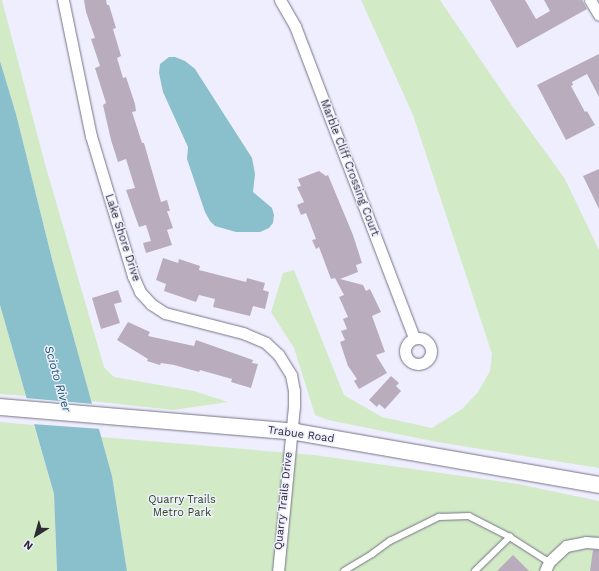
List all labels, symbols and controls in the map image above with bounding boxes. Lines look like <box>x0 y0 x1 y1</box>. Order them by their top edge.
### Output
street label: Marble Cliff Crossing Court <box>317 98 381 238</box>
street label: Lake Shore Drive <box>102 193 142 283</box>
water label: Scioto River <box>41 344 73 414</box>
street label: Trabue Road <box>267 424 335 446</box>
street label: Quarry Trails Drive <box>272 451 296 551</box>
park label: Quarry Trails Metro Park <box>148 494 216 520</box>
north arrow <box>16 515 56 555</box>
text: N <box>21 537 36 553</box>

